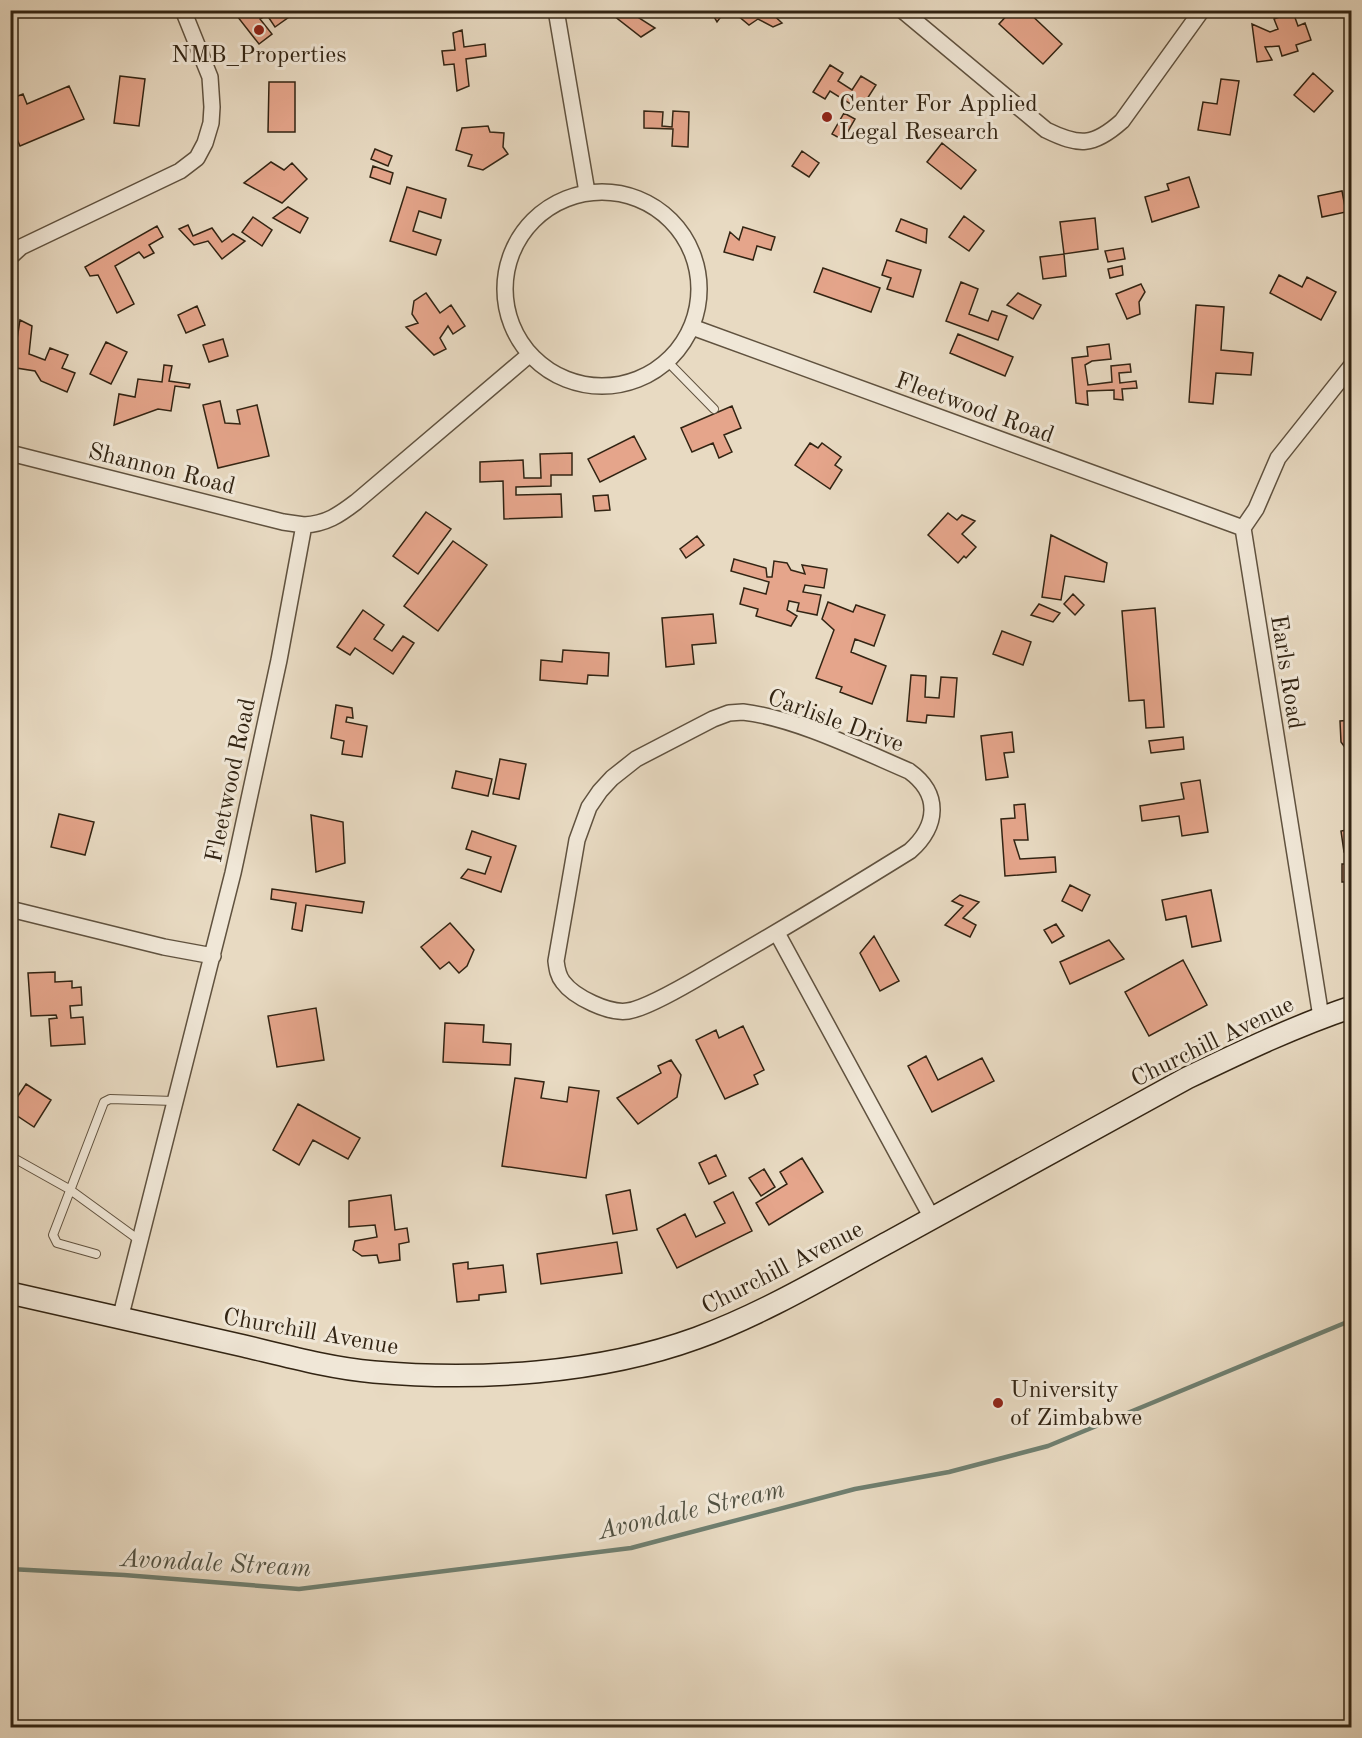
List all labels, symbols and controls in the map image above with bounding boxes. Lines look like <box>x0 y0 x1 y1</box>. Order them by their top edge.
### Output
marker: NMB_Properties <box>252 23 266 37</box>
place label: NMB_Properties <box>171 44 347 68</box>
place label: Center For Applied Legal Research <box>839 93 1038 145</box>
marker: Center For Applied Legal Research <box>820 110 834 124</box>
street label: Fleetwood Road <box>892 369 1057 449</box>
street label: Shannon Road <box>85 440 238 500</box>
street label: Earls Road <box>1265 613 1307 731</box>
street label: Carlisle Drive <box>764 686 907 758</box>
street label: Fleetwood Road <box>203 696 261 865</box>
street label: Churchill Avenue <box>1128 993 1298 1093</box>
street label: Churchill Avenue <box>698 1218 868 1320</box>
street label: Churchill Avenue <box>221 1306 400 1360</box>
place label: University of Zimbabwe <box>1010 1379 1142 1431</box>
marker: University of Zimbabwe <box>991 1396 1005 1410</box>
water label: Avondale Stream <box>594 1477 787 1546</box>
water label: Avondale Stream <box>118 1546 312 1582</box>

